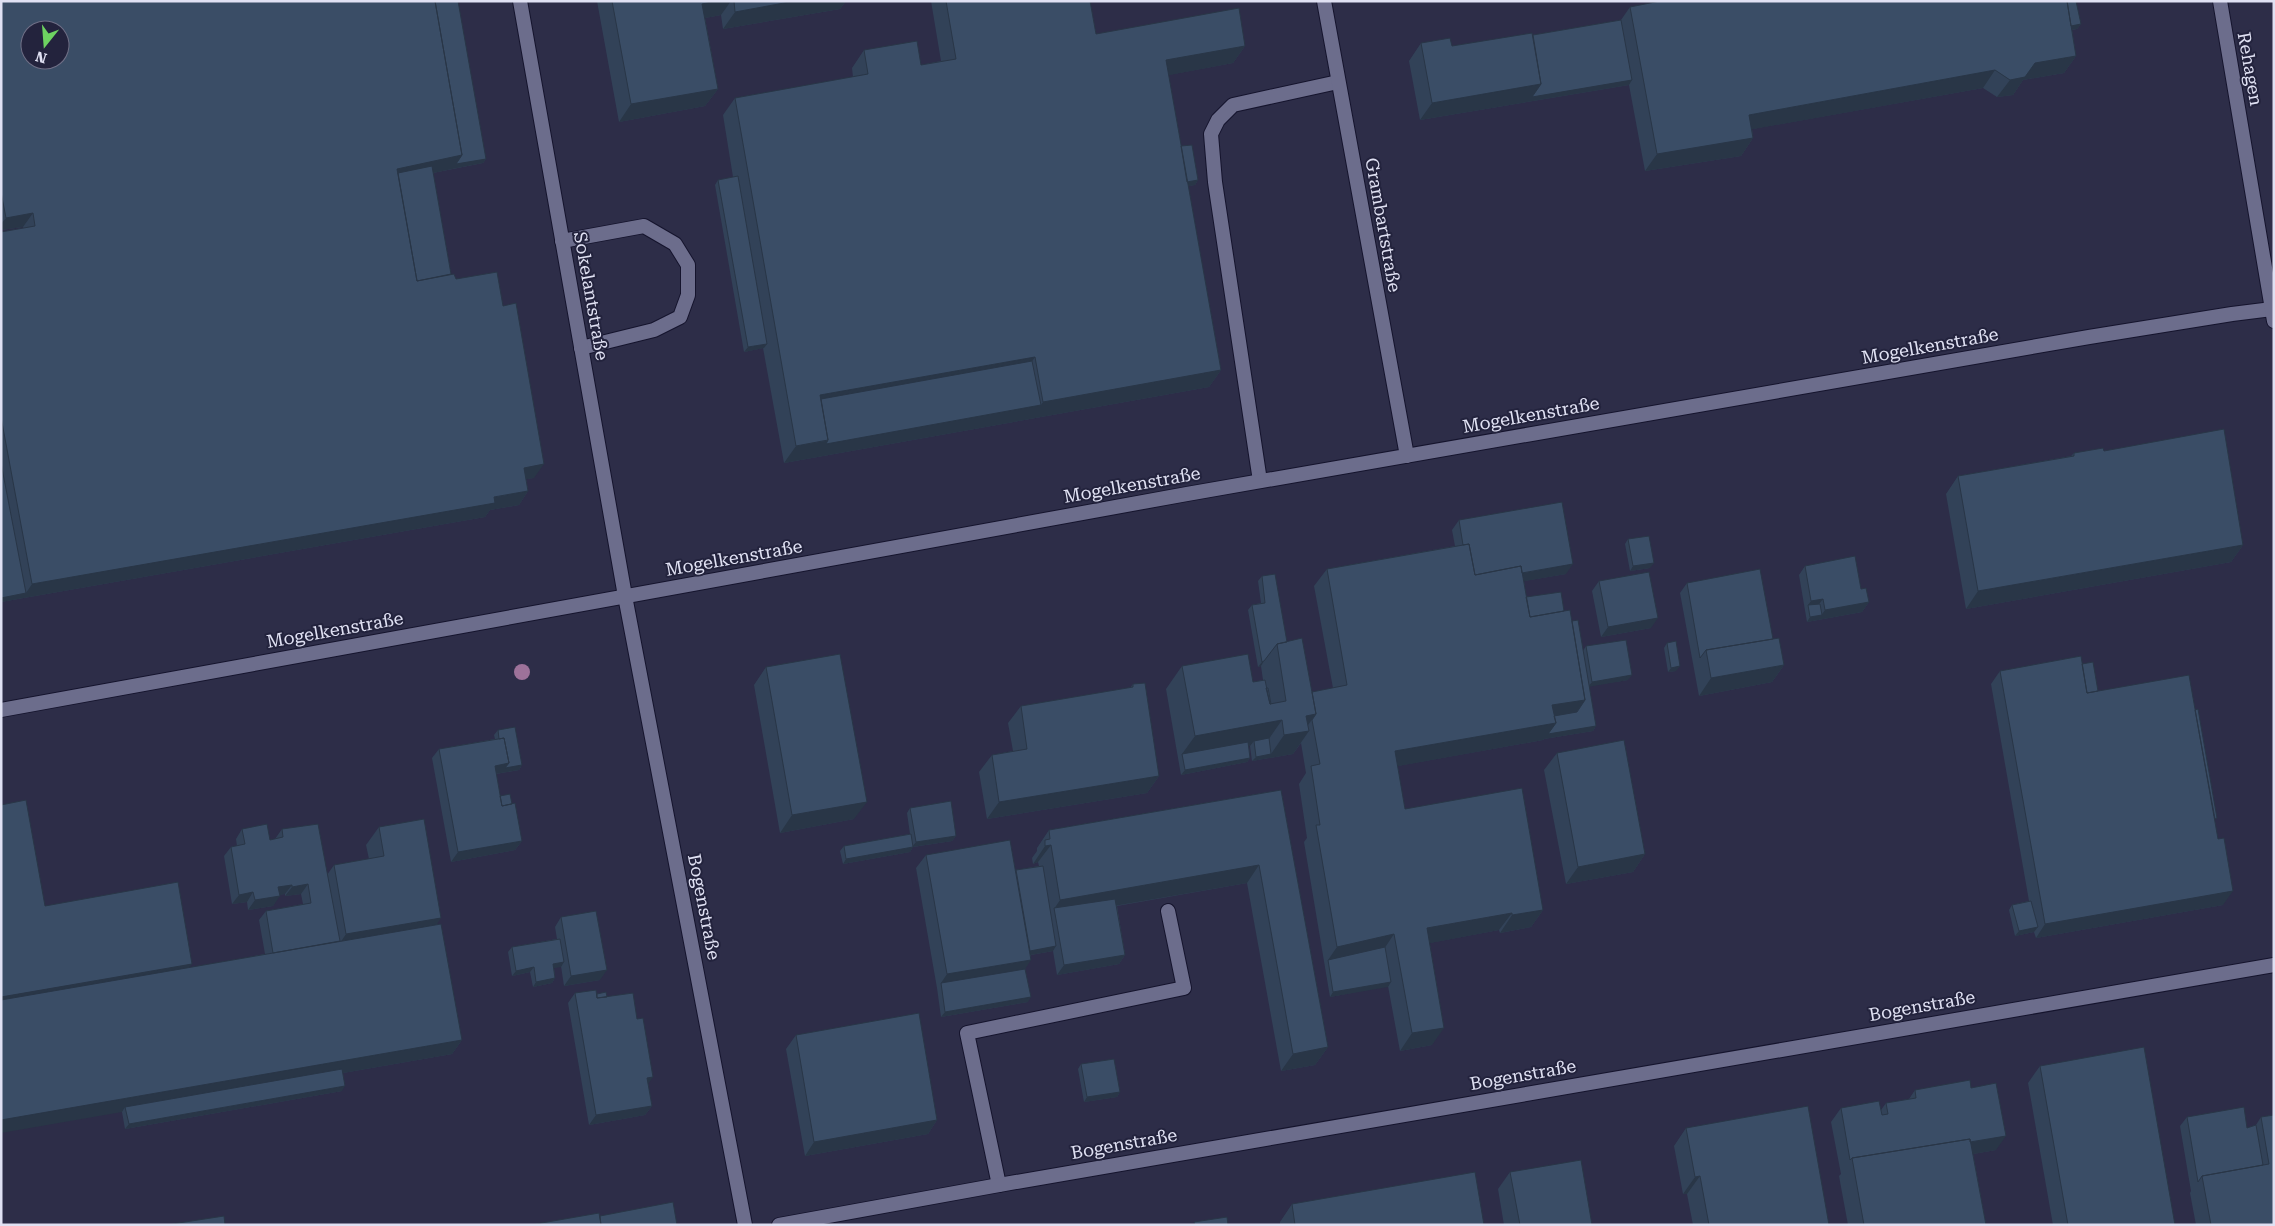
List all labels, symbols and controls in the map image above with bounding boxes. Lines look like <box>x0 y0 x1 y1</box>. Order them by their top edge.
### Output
north arrow <box>20 20 70 70</box>
street label: Rehagen <box>2234 30 2267 108</box>
text: N <box>33 48 49 67</box>
street label: Grambartstraße <box>1361 156 1406 294</box>
street label: Sokelantstraße <box>570 230 613 362</box>
street label: Mogelkenstraße <box>1860 323 2000 368</box>
street label: Mogelkenstraße <box>1461 392 1601 437</box>
street label: Mogelkenstraße <box>1062 462 1202 507</box>
street label: Mogelkenstraße <box>664 535 804 580</box>
street label: Mogelkenstraße <box>265 607 405 652</box>
street label: Bogenstraße <box>684 852 725 962</box>
street label: Bogenstraße <box>1867 986 1977 1025</box>
street label: Bogenstraße <box>1468 1055 1578 1094</box>
street label: Bogenstraße <box>1069 1124 1179 1163</box>

